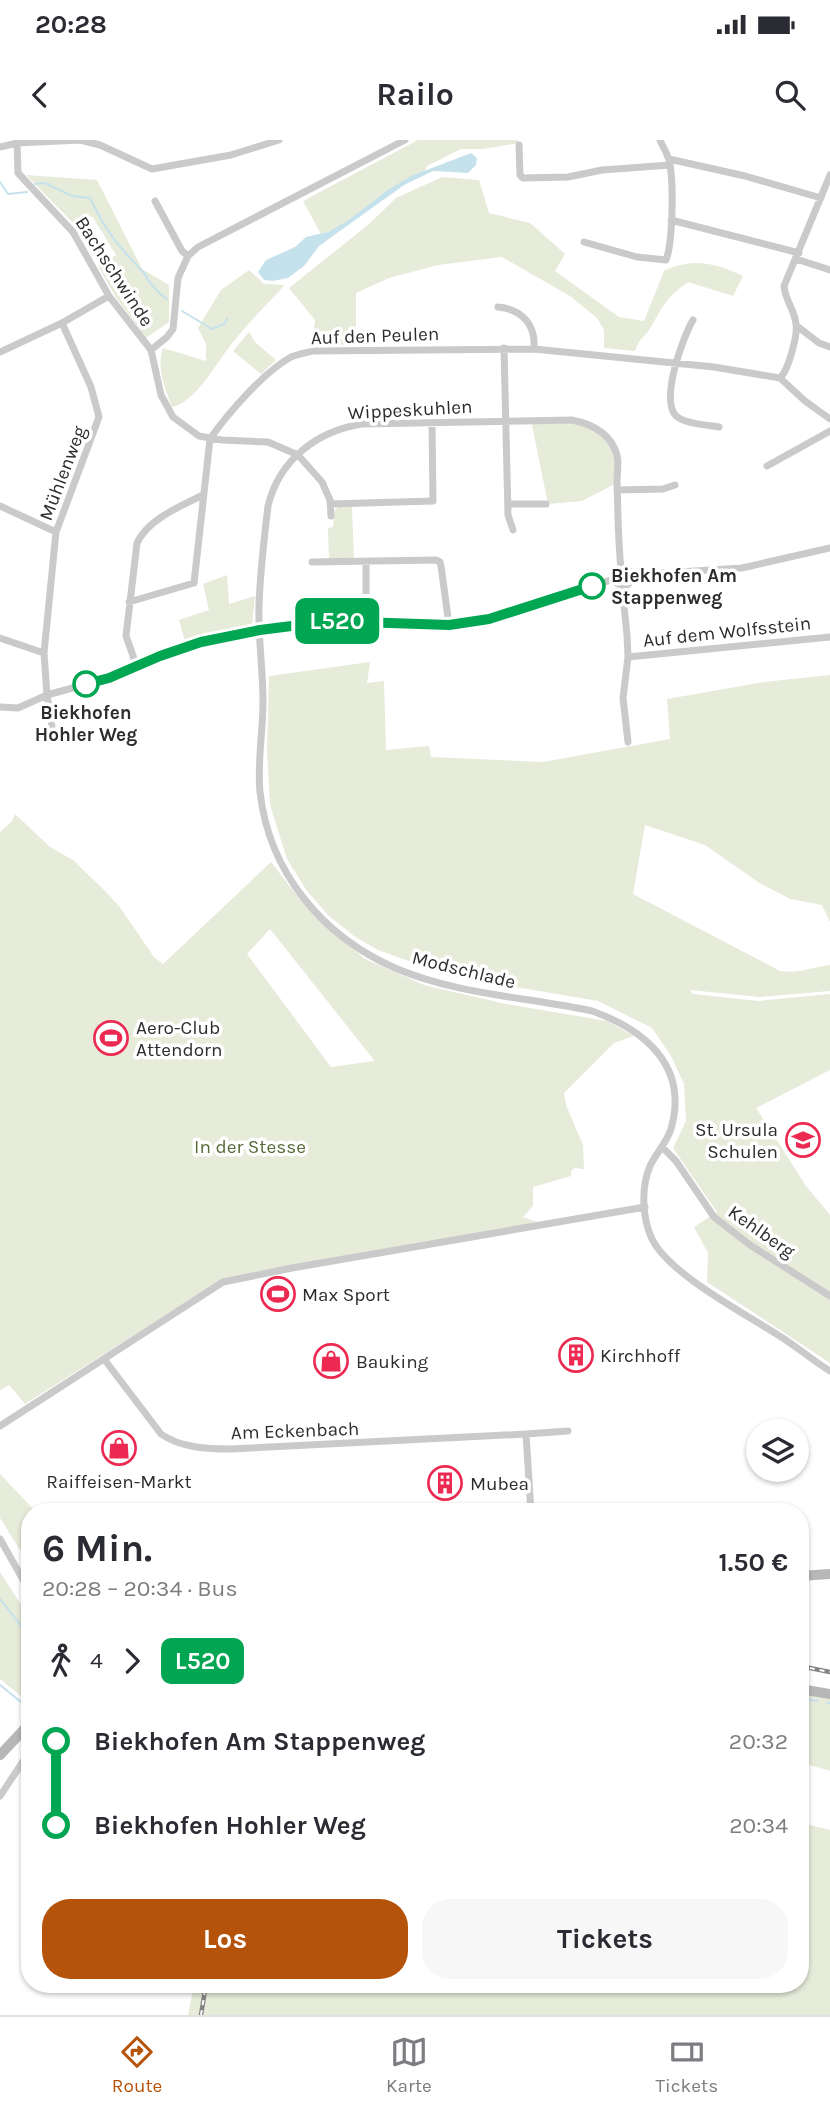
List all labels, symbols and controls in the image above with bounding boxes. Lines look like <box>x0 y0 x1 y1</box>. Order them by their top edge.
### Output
text: 20:28 <box>35 9 107 40</box>
icon: back <box>21 76 59 114</box>
text: Railo <box>376 76 454 113</box>
icon: search <box>771 76 809 114</box>
street label: Bachschwinde <box>70 212 158 331</box>
street label: Auf den Peulen <box>310 323 440 349</box>
street label: Wippeskuhlen <box>347 396 473 424</box>
street label: Mühlenweg <box>35 423 91 524</box>
place label: Biekhofen Am Stappenweg <box>611 565 737 609</box>
marker: Biekhofen Am Stappenweg <box>579 573 605 599</box>
line badge: L520 <box>288 598 386 644</box>
text: L520 <box>309 607 365 635</box>
street label: Auf dem Wolfsstein <box>642 612 812 652</box>
marker: Biekhofen Hohler Weg <box>73 671 99 697</box>
place label: Biekhofen Hohler Weg <box>35 702 137 746</box>
street label: Modschlade <box>410 946 518 993</box>
place label: Aero-Club Attendorn <box>136 1017 222 1061</box>
sports icon: Aero-Club Attendorn <box>92 1019 130 1057</box>
place label: St. Ursula Schulen <box>695 1119 778 1163</box>
school or university icon: St. Ursula Schulen <box>784 1121 822 1159</box>
park label: In der Stesse <box>194 1136 306 1158</box>
street label: Kehlberg <box>724 1201 799 1263</box>
sports icon: Max Sport <box>259 1275 297 1313</box>
place label: Max Sport <box>302 1284 390 1306</box>
building icon: Kirchhoff <box>557 1336 595 1374</box>
shop icon: Bauking <box>312 1342 350 1380</box>
place label: Kirchhoff <box>600 1345 681 1367</box>
place label: Bauking <box>356 1351 429 1373</box>
street label: Am Eckenbach <box>230 1418 360 1444</box>
map controls <box>746 1419 809 1482</box>
button: layers <box>746 1419 809 1482</box>
shop icon: Raiffeisen-Markt <box>100 1429 138 1467</box>
building icon: Mubea <box>426 1464 464 1502</box>
place label: Raiffeisen-Markt <box>46 1471 192 1493</box>
place label: Mubea <box>470 1473 529 1495</box>
text: 6 Min. <box>42 1526 152 1571</box>
text: 1.50 € <box>719 1547 788 1578</box>
text: 20:28 – 20:34 · Bus <box>42 1575 238 1602</box>
icon: walk <box>42 1642 80 1680</box>
icon: forward <box>113 1642 151 1680</box>
text: 4 <box>90 1647 103 1674</box>
text: L520 <box>175 1647 230 1675</box>
text: Biekhofen Am Stappenweg <box>94 1726 425 1757</box>
text: 20:32 <box>729 1728 788 1755</box>
text: Biekhofen Hohler Weg <box>94 1810 366 1841</box>
text: 20:34 <box>729 1812 788 1839</box>
button: Los <box>42 1899 408 1979</box>
button: Tickets <box>422 1899 788 1979</box>
tab: Route <box>112 2033 162 2097</box>
tab: Karte <box>386 2033 432 2097</box>
tab: Tickets <box>656 2033 718 2097</box>

